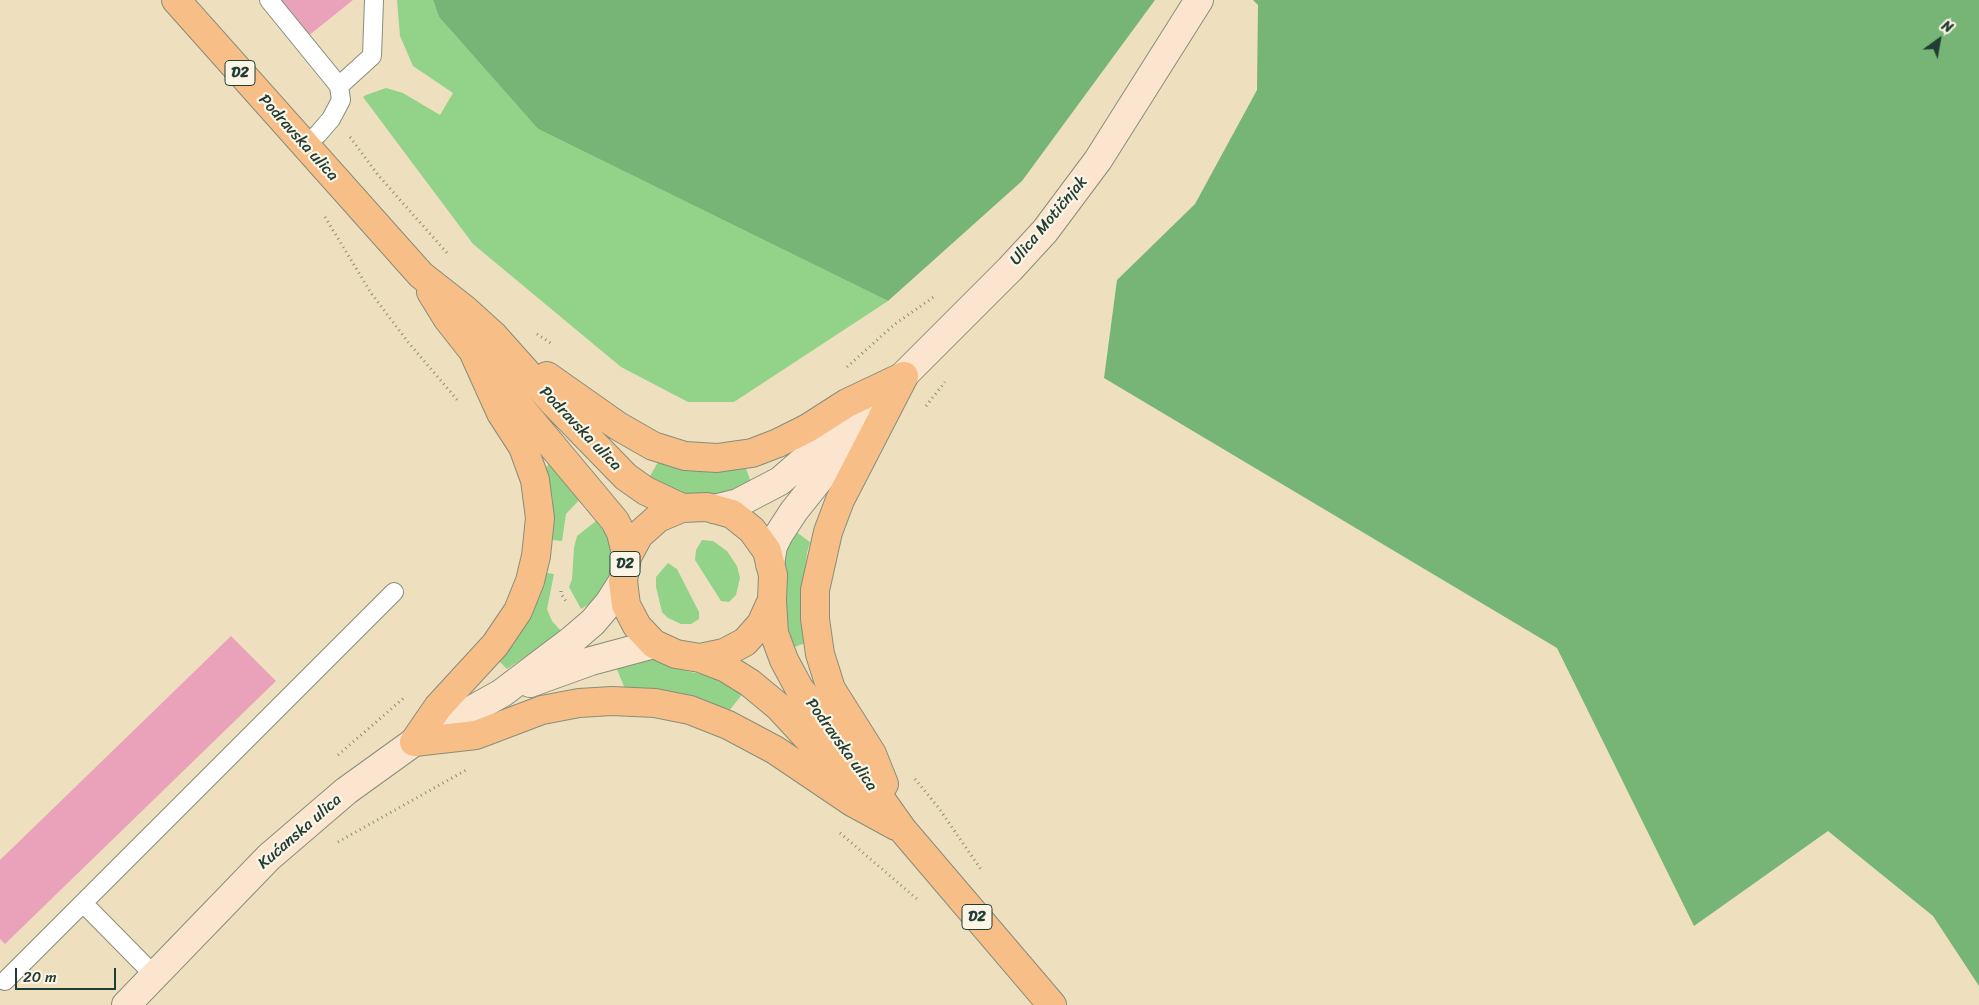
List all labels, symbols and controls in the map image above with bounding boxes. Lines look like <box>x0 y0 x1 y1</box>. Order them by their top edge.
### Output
text: N <box>1936 14 1958 40</box>
north arrow <box>1914 15 1964 65</box>
road number: D2 <box>225 60 255 86</box>
street label: Podravska ulica <box>254 91 342 185</box>
street label: Ulica Motičnjak <box>1006 173 1092 269</box>
street label: Podravska ulica <box>535 383 625 475</box>
road number: D2 <box>610 552 640 576</box>
street label: Podravska ulica <box>801 695 881 795</box>
street label: Kućanska ulica <box>254 790 346 874</box>
road number: D2 <box>962 904 992 930</box>
scale bar <box>18 958 119 990</box>
text: 20 m <box>23 964 57 990</box>

